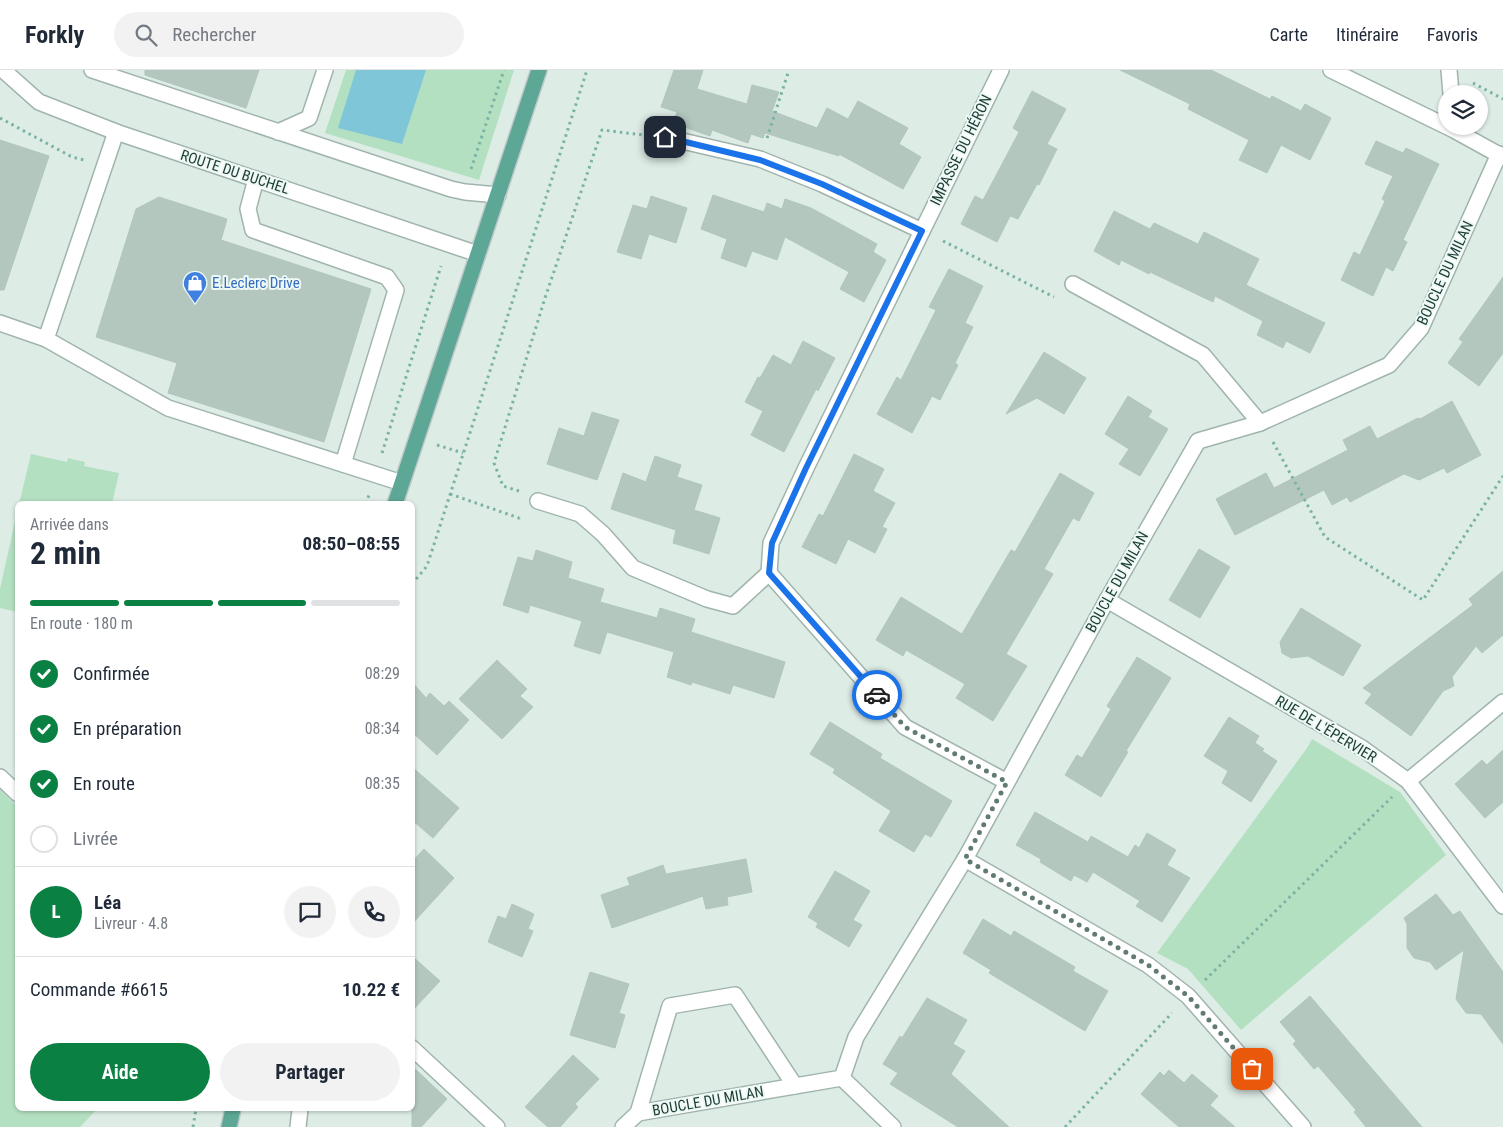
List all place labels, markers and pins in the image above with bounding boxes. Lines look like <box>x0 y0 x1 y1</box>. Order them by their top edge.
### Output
pin <box>644 116 686 158</box>
shop icon: E.Leclerc Drive <box>182 270 208 304</box>
place label: E.Leclerc Drive <box>212 274 300 292</box>
pin <box>1231 1048 1273 1090</box>

